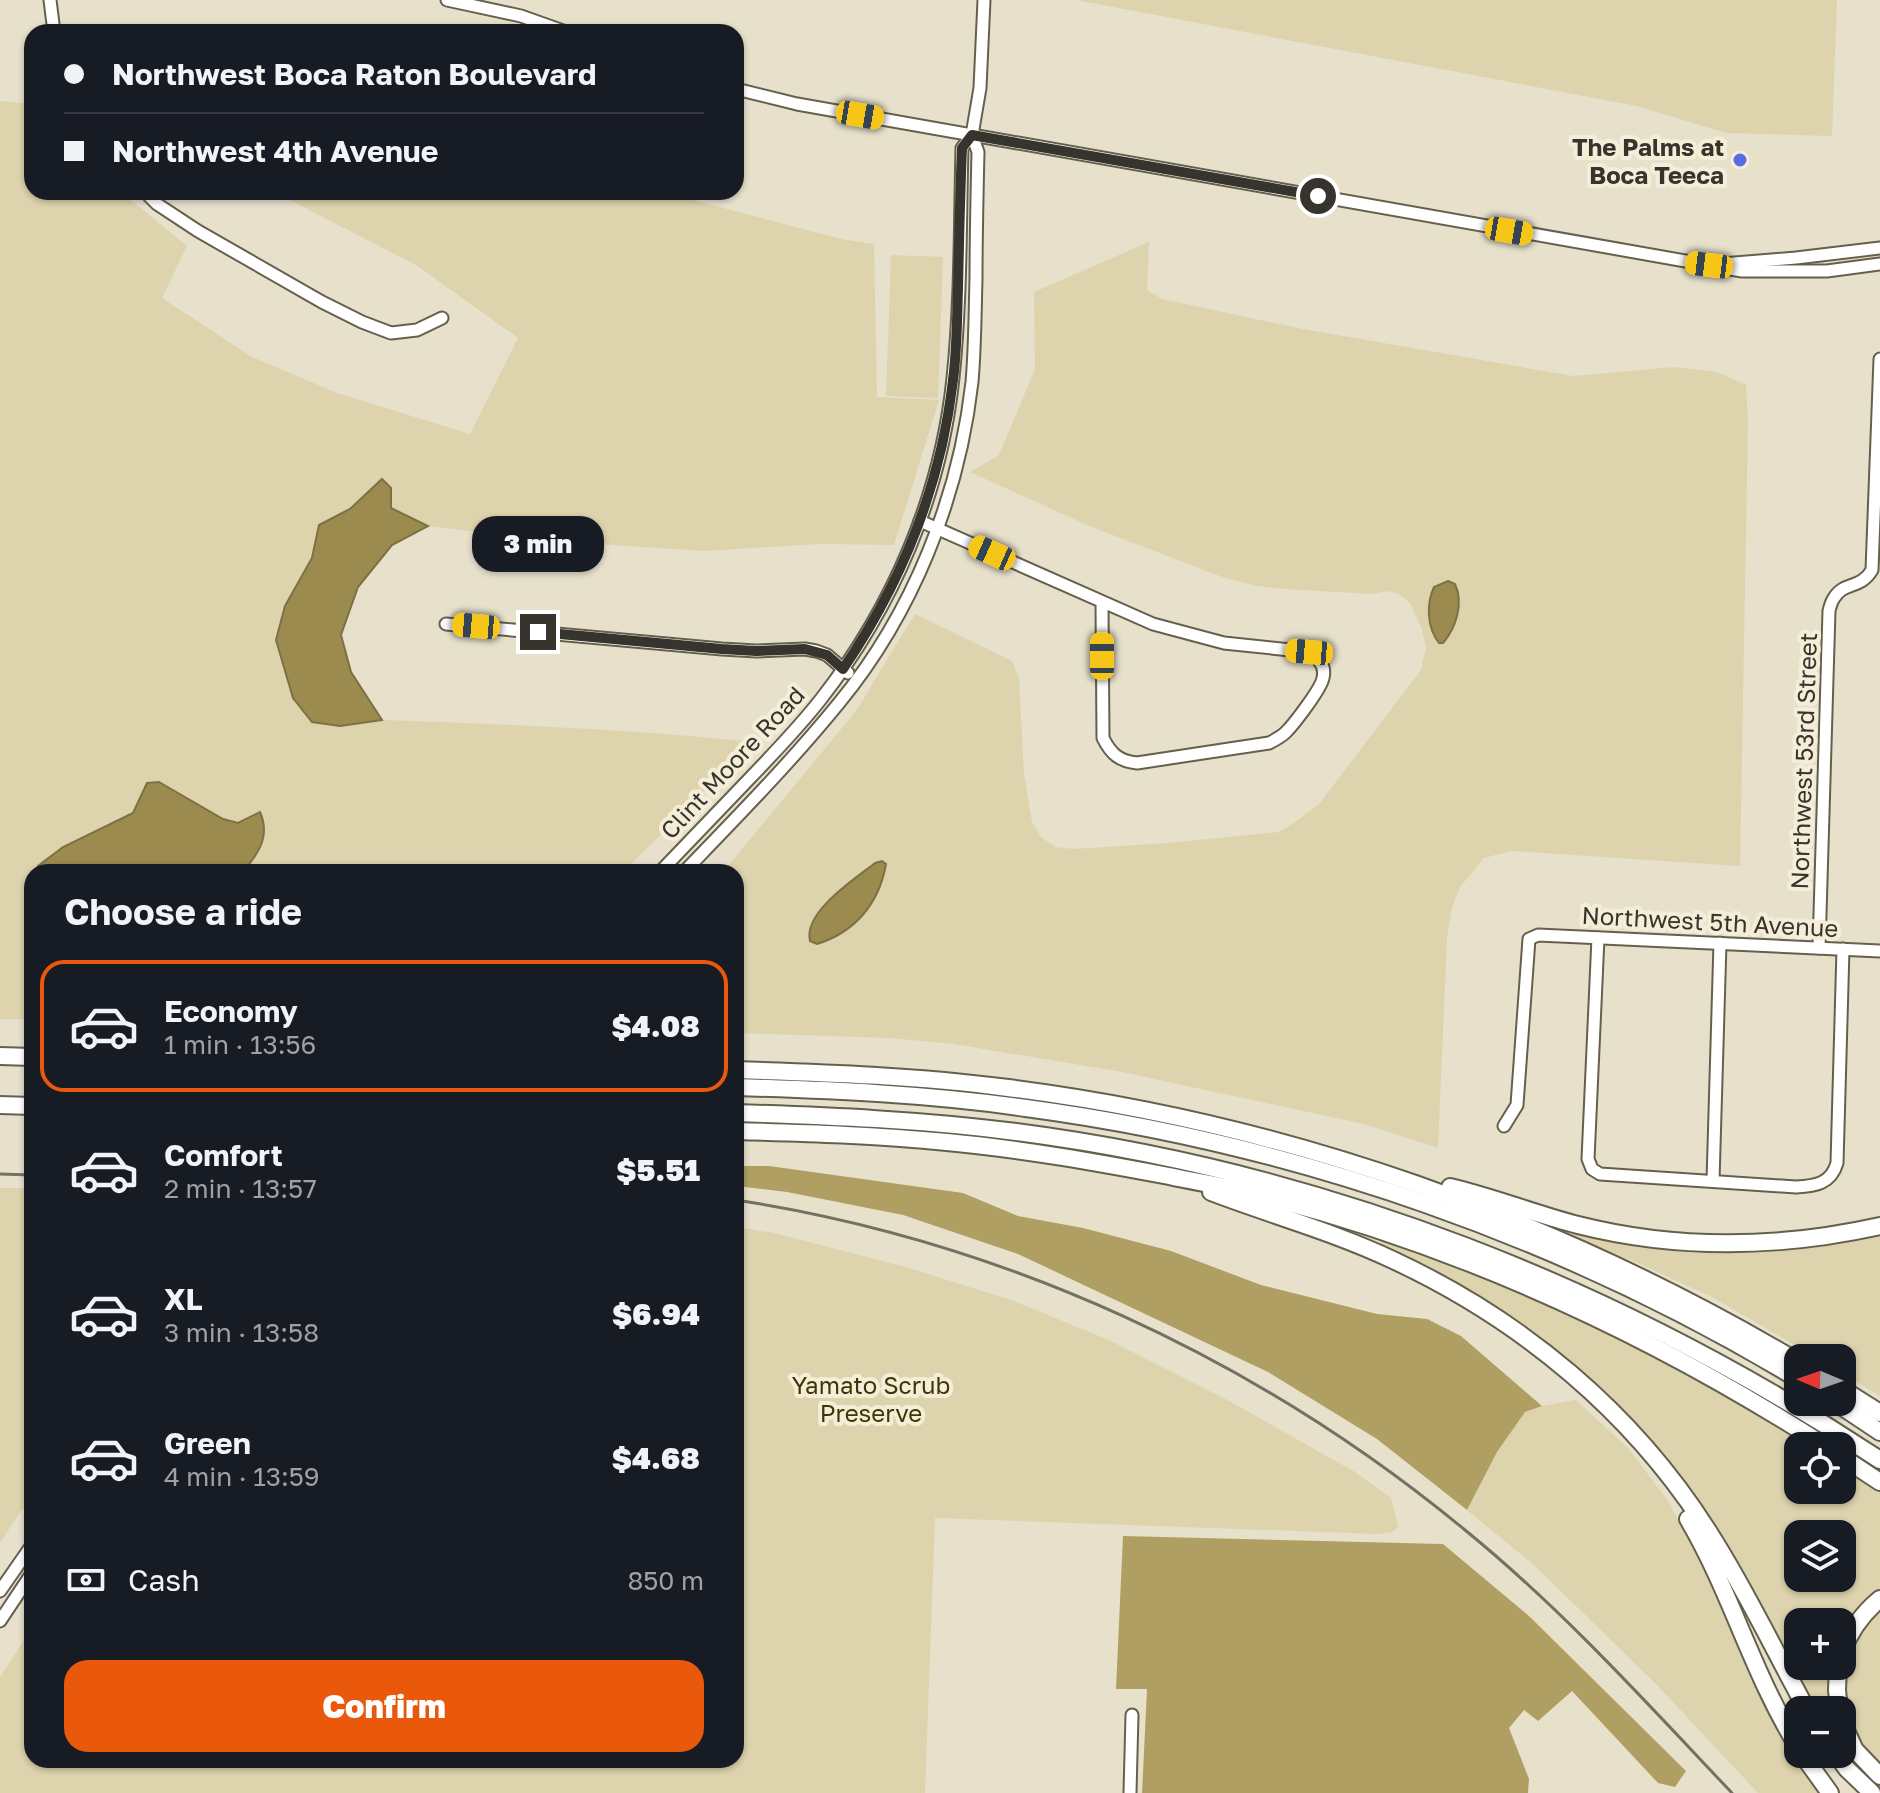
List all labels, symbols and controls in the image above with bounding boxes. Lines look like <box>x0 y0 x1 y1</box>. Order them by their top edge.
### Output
text: Northwest Boca Raton Boulevard <box>112 56 596 92</box>
car <box>834 99 886 131</box>
place label: The Palms at Boca Teeca <box>1572 132 1724 189</box>
text: Northwest 4th Avenue <box>112 133 438 169</box>
marker: The Palms at Boca Teeca <box>1731 151 1749 169</box>
route start <box>1300 178 1336 214</box>
car <box>1483 215 1535 247</box>
car <box>1684 250 1734 280</box>
callout: 3 min <box>472 516 604 572</box>
text: 3 min <box>504 528 572 559</box>
car <box>965 532 1019 574</box>
car <box>451 612 501 640</box>
route end <box>520 614 556 650</box>
car <box>1090 632 1114 680</box>
street label: Northwest 53rd Street <box>1784 632 1822 890</box>
car <box>1284 638 1334 666</box>
street label: Clint Moore Road <box>654 680 810 844</box>
text: Choose a ride <box>64 890 302 933</box>
street label: Northwest 5th Avenue <box>1581 900 1839 942</box>
icon: car <box>68 990 140 1062</box>
text: Economy <box>164 993 298 1029</box>
text: $4.08 <box>612 1008 700 1044</box>
text: 1 min · 13:56 <box>164 1029 316 1060</box>
icon: car <box>68 1134 140 1206</box>
text: Comfort <box>164 1137 283 1173</box>
text: $5.51 <box>616 1152 700 1188</box>
text: 2 min · 13:57 <box>164 1173 317 1204</box>
icon: car <box>68 1278 140 1350</box>
text: XL <box>164 1281 203 1317</box>
text: $6.94 <box>612 1296 700 1332</box>
text: 3 min · 13:58 <box>164 1317 319 1348</box>
north arrow <box>1784 1344 1856 1416</box>
map controls <box>1784 1344 1856 1768</box>
park label: Yamato Scrub Preserve <box>792 1370 950 1427</box>
icon: car <box>68 1422 140 1494</box>
text: Green <box>164 1425 251 1461</box>
button: locate <box>1784 1432 1856 1504</box>
text: $4.68 <box>612 1440 700 1476</box>
text: 4 min · 13:59 <box>164 1461 320 1492</box>
button: layers <box>1784 1520 1856 1592</box>
icon: cash <box>64 1558 108 1602</box>
text: Cash <box>128 1562 200 1598</box>
text: 850 m <box>627 1565 704 1596</box>
button: + <box>1784 1608 1856 1680</box>
button: Confirm <box>64 1660 704 1752</box>
button: − <box>1784 1696 1856 1768</box>

